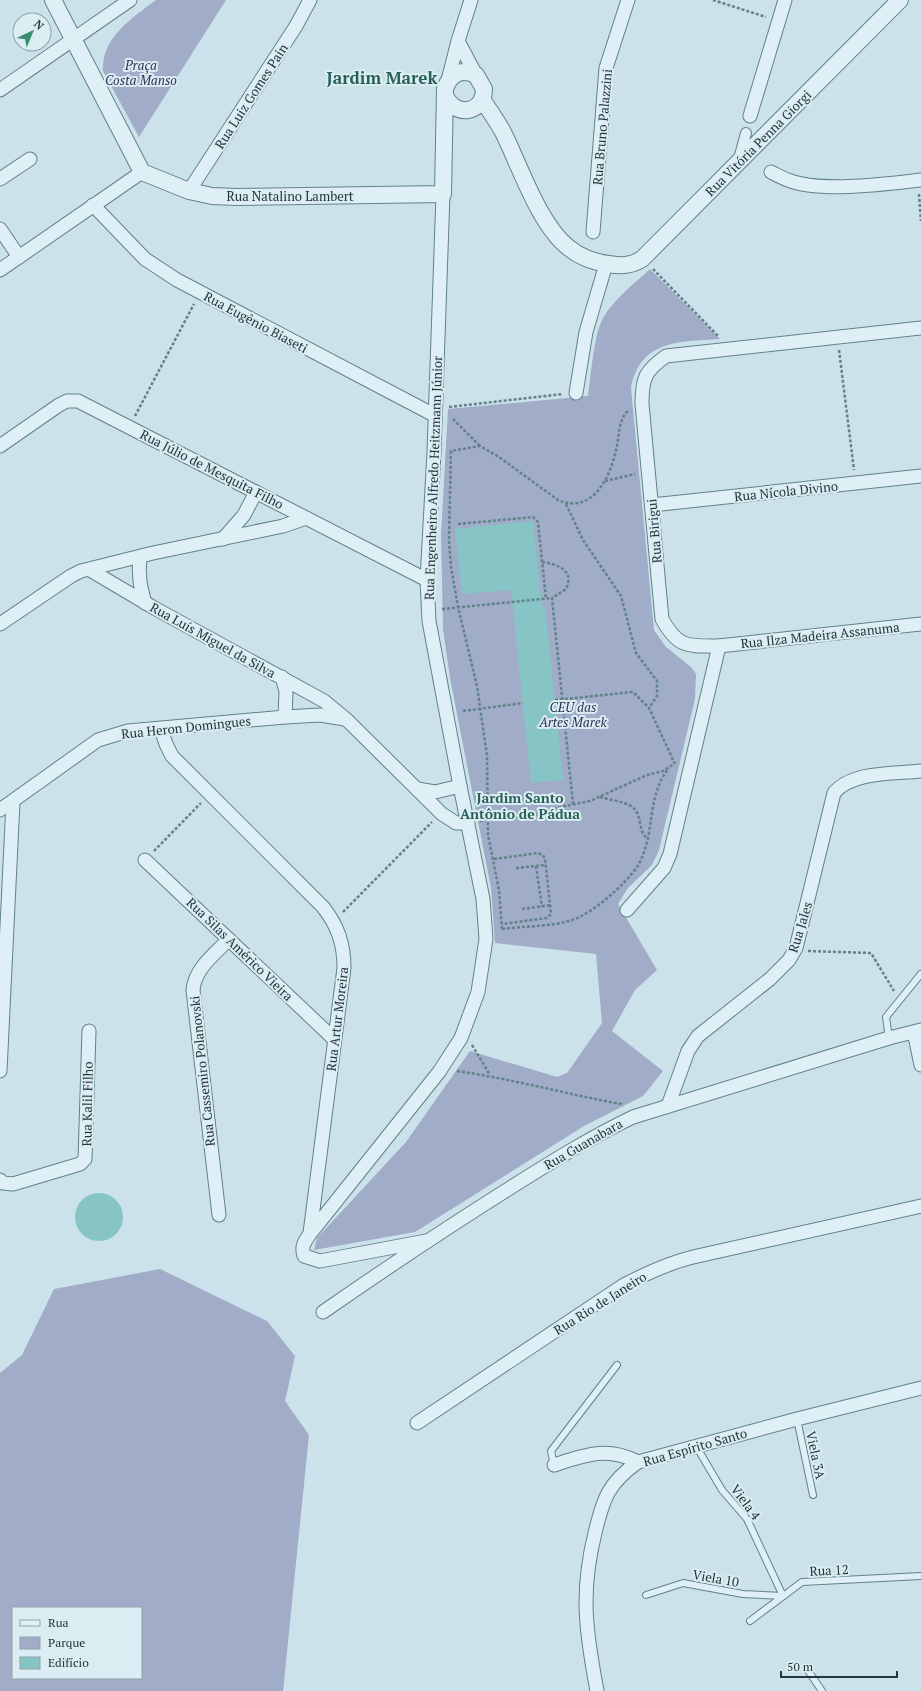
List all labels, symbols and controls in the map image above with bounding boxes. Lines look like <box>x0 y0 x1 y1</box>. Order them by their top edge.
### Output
north arrow <box>12 12 52 52</box>
text: N <box>31 17 47 33</box>
street label: Rua Luiz Gomes Pain <box>210 40 292 152</box>
park label: Praça Costa Manso <box>105 56 177 89</box>
district label: Jardim Marek <box>327 66 437 89</box>
street label: Rua Bruno Palazzini <box>588 68 616 186</box>
street label: Rua Vitória Penna Giorgi <box>701 86 815 200</box>
street label: Rua Natalino Lambert <box>226 187 354 205</box>
street label: Rua Eugênio Biaseti <box>201 287 311 357</box>
street label: Rua Engenheiro Alfredo Heitzmann Júnior <box>420 355 446 601</box>
street label: Rua Júlio de Mesquita Filho <box>137 425 287 513</box>
street label: Rua Nícola Divino <box>733 477 839 505</box>
street label: Rua Birigui <box>642 498 666 564</box>
street label: Rua Luís Miguel da Silva <box>147 598 279 682</box>
street label: Rua Ilza Madeira Assanuma <box>740 618 901 652</box>
park label: CEU das Artes Marek <box>538 698 608 731</box>
street label: Rua Heron Domingues <box>120 711 252 743</box>
district label: Jardim Santo Antônio de Pádua <box>460 788 580 823</box>
street label: Rua Silas Américo Vieira <box>183 893 297 1005</box>
street label: Rua Jales <box>784 899 816 955</box>
street label: Rua Artur Moreira <box>322 965 352 1072</box>
street label: Rua Cassemiro Polanovski <box>185 995 219 1147</box>
street label: Rua Kalil Filho <box>77 1061 97 1147</box>
street label: Rua Guanabara <box>540 1114 626 1174</box>
street label: Rua Rio de Janeiro <box>550 1267 650 1339</box>
street label: Rua Espírito Santo <box>641 1424 749 1470</box>
street label: Viela 3A <box>802 1429 830 1481</box>
street label: Viela 4 <box>727 1481 765 1523</box>
street label: Rua 12 <box>809 1560 849 1580</box>
street label: Viela 10 <box>691 1565 741 1591</box>
legend <box>12 1607 142 1679</box>
text: Rua <box>48 1615 69 1630</box>
text: Parque <box>48 1635 85 1650</box>
scale bar <box>781 1653 897 1679</box>
text: Edifício <box>48 1655 89 1670</box>
text: 50 m <box>787 1659 814 1674</box>

